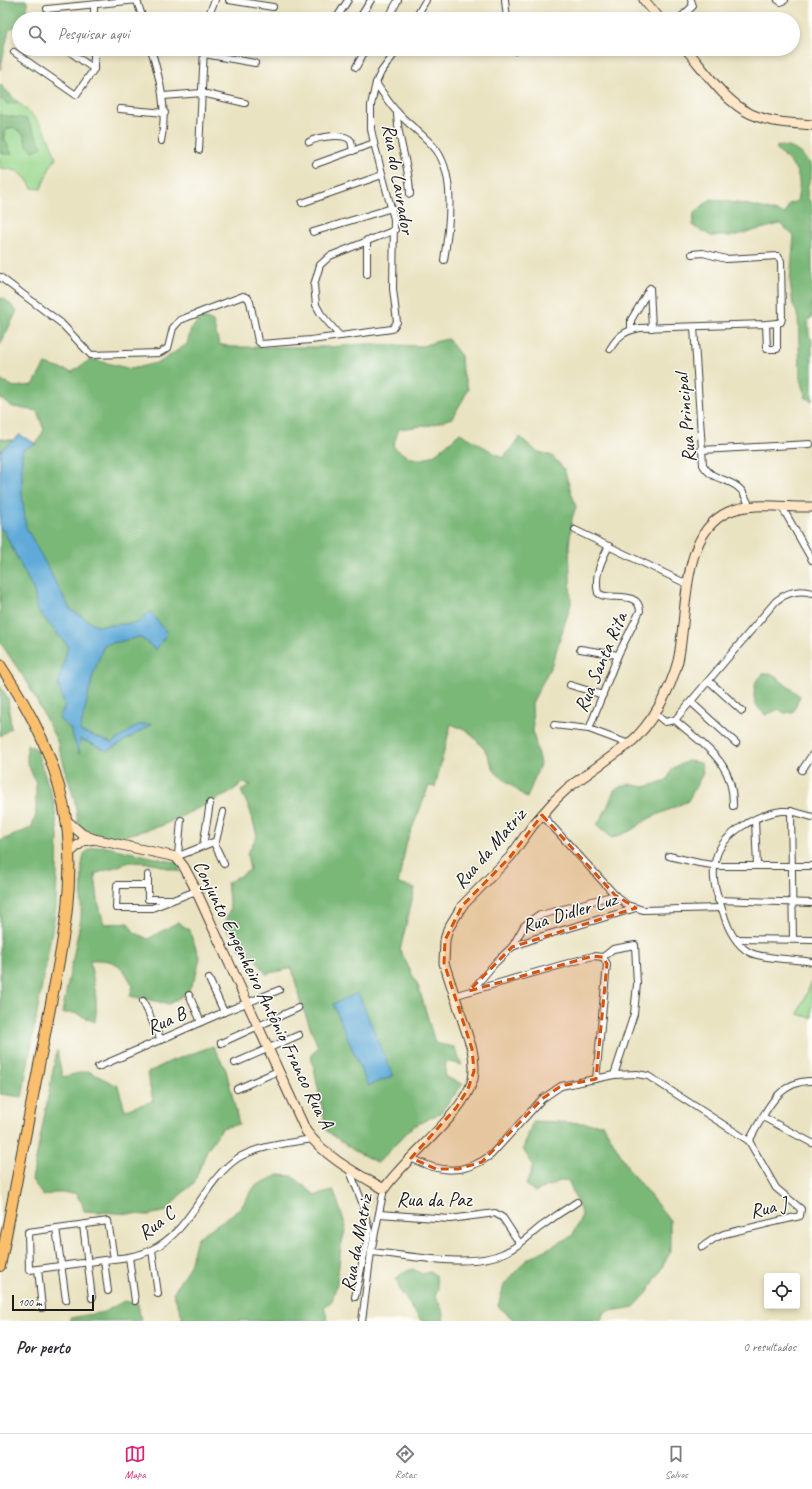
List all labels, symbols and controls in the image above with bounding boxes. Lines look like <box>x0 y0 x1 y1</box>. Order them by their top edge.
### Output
search box <box>12 12 800 56</box>
icon: search <box>26 23 48 45</box>
text: Pesquisar aqui <box>58 25 129 44</box>
street label: Rua do Lavrador <box>377 122 421 238</box>
street label: Rua Principal <box>669 369 702 464</box>
street label: Rua Santa Rita <box>568 607 633 716</box>
street label: Rua da Matriz <box>448 801 533 894</box>
street label: Conjunto Engenheiro Antônio Franco Rua A <box>188 856 340 1133</box>
street label: Rua Didler Luz <box>519 885 622 939</box>
street label: Rua B <box>143 1000 191 1040</box>
street label: Rua da Paz <box>397 1187 473 1212</box>
street label: Rua da Matriz <box>335 1190 379 1294</box>
street label: Rua J <box>748 1191 792 1224</box>
street label: Rua C <box>133 1200 182 1246</box>
map controls <box>764 1273 800 1309</box>
button: locate <box>764 1273 800 1309</box>
scale bar <box>12 1293 94 1312</box>
text: 100 m <box>18 1295 42 1309</box>
text: Por perto <box>16 1337 70 1358</box>
text: 0 resultados <box>743 1339 796 1355</box>
tab: Mapa <box>124 1443 146 1481</box>
tab: Rotas <box>394 1443 416 1481</box>
tab: Salvos <box>665 1443 688 1481</box>

